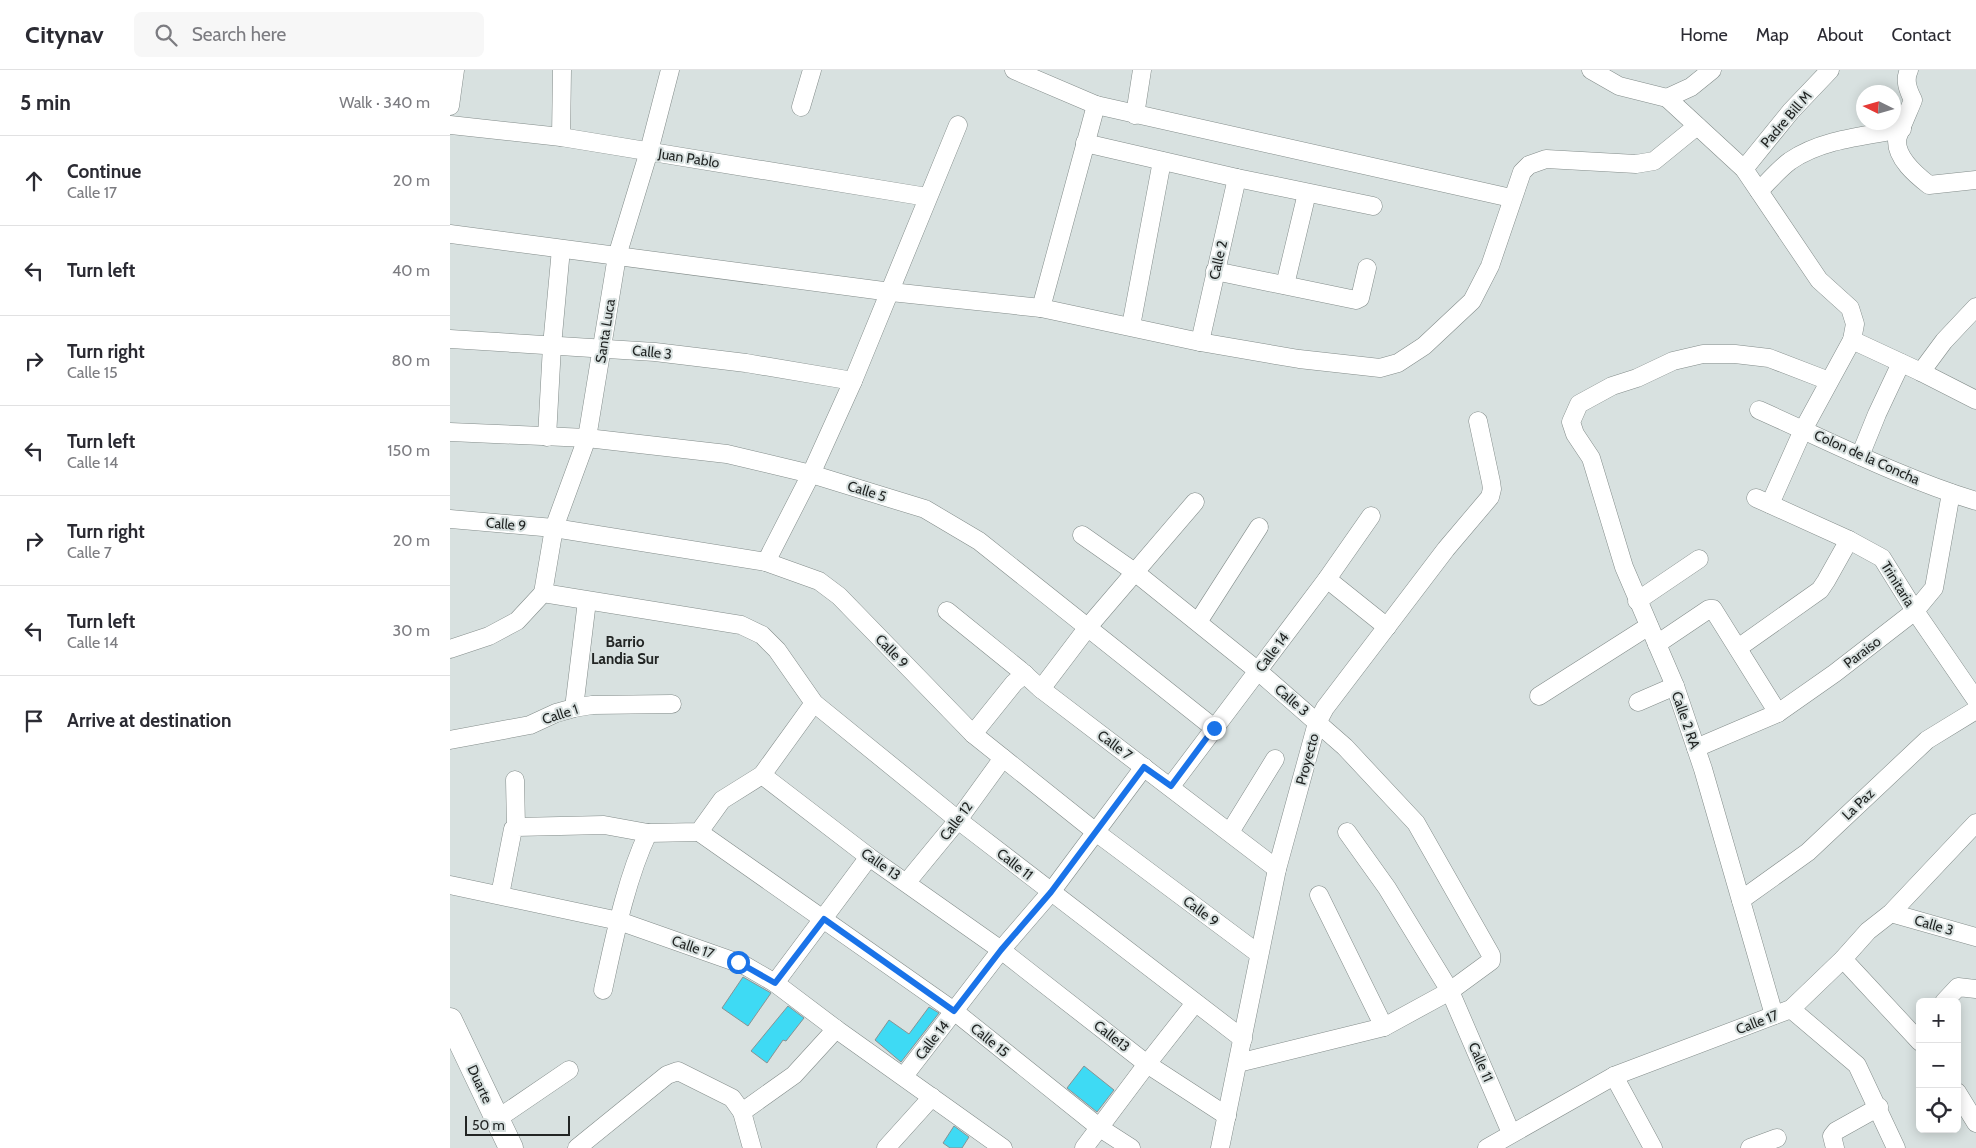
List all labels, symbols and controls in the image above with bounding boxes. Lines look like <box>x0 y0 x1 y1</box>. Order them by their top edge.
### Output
search box <box>134 12 484 57</box>
text: Citynav <box>25 20 104 49</box>
icon: search <box>152 21 180 49</box>
text: Search here <box>192 23 286 46</box>
text: Home <box>1680 24 1728 46</box>
text: Map <box>1756 24 1789 46</box>
text: About <box>1817 24 1863 46</box>
text: Contact <box>1891 24 1951 46</box>
north arrow <box>1856 85 1901 130</box>
street label: Padre Bill M <box>1756 87 1816 151</box>
text: 5 min <box>20 90 71 115</box>
text: Walk · 340 m <box>339 93 430 112</box>
street label: Juan Pablo <box>656 144 721 172</box>
text: Continue <box>67 160 141 183</box>
icon: ahead <box>20 167 48 195</box>
text: 20 m <box>393 171 430 190</box>
text: Calle 17 <box>67 183 117 202</box>
street label: Calle 2 <box>1205 239 1231 281</box>
icon: left <box>20 257 48 285</box>
text: Turn left <box>67 259 135 282</box>
text: 40 m <box>392 261 430 280</box>
street label: Santa Luca <box>591 297 619 364</box>
text: Turn right <box>67 340 145 363</box>
street label: Calle 3 <box>631 341 673 363</box>
icon: right <box>20 347 48 375</box>
text: 80 m <box>392 351 430 370</box>
text: Calle 15 <box>67 363 118 382</box>
street label: Colon de la Concha <box>1811 426 1923 489</box>
text: Turn left <box>67 430 135 453</box>
icon: left <box>20 437 48 465</box>
text: 150 m <box>387 441 430 460</box>
text: Calle 14 <box>67 453 118 472</box>
street label: Calle 5 <box>845 477 889 505</box>
street label: Calle 9 <box>485 513 527 535</box>
text: Turn right <box>67 520 145 543</box>
icon: right <box>20 527 48 555</box>
text: 20 m <box>393 531 430 550</box>
text: Calle 7 <box>67 543 112 562</box>
street label: Trinitaria <box>1877 558 1919 610</box>
text: Turn left <box>67 610 135 633</box>
icon: left <box>20 617 48 645</box>
text: 30 m <box>393 621 430 640</box>
street label: Calle 14 <box>1251 629 1293 675</box>
street label: Calle 9 <box>872 630 912 672</box>
street label: Paraiso <box>1840 632 1884 672</box>
text: Calle 14 <box>67 633 118 652</box>
district label: Barrio Landia Sur <box>591 633 659 668</box>
street label: Calle 3 <box>1271 680 1313 720</box>
street label: Calle 2 RA <box>1668 689 1704 752</box>
street label: Calle 1 <box>540 700 580 728</box>
icon: arrive <box>20 707 48 735</box>
text: Arrive at destination <box>67 709 231 732</box>
route end <box>1203 717 1226 740</box>
street label: Calle 7 <box>1094 726 1136 764</box>
street label: Proyecto <box>1292 731 1323 787</box>
street label: La Paz <box>1838 784 1878 824</box>
street label: Calle 12 <box>936 798 976 844</box>
street label: Calle 13 <box>858 844 904 884</box>
street label: Calle 11 <box>993 844 1037 884</box>
street label: Calle 9 <box>1180 892 1222 930</box>
street label: Calle 3 <box>1912 911 1956 939</box>
street label: Calle 17 <box>669 931 717 963</box>
route start <box>727 951 750 974</box>
map controls <box>1916 998 1961 1133</box>
button: + <box>1916 998 1961 1043</box>
street label: Calle 17 <box>1733 1006 1781 1038</box>
street label: Calle13 <box>1090 1016 1134 1056</box>
street label: Calle 14 <box>911 1017 953 1063</box>
street label: Calle 15 <box>967 1019 1013 1061</box>
street label: Calle 11 <box>1465 1039 1497 1085</box>
button: − <box>1916 1043 1961 1088</box>
street label: Duarte <box>463 1062 497 1106</box>
button: locate <box>1916 1088 1961 1133</box>
scale bar <box>465 1113 570 1136</box>
text: 50 m <box>472 1116 505 1134</box>

